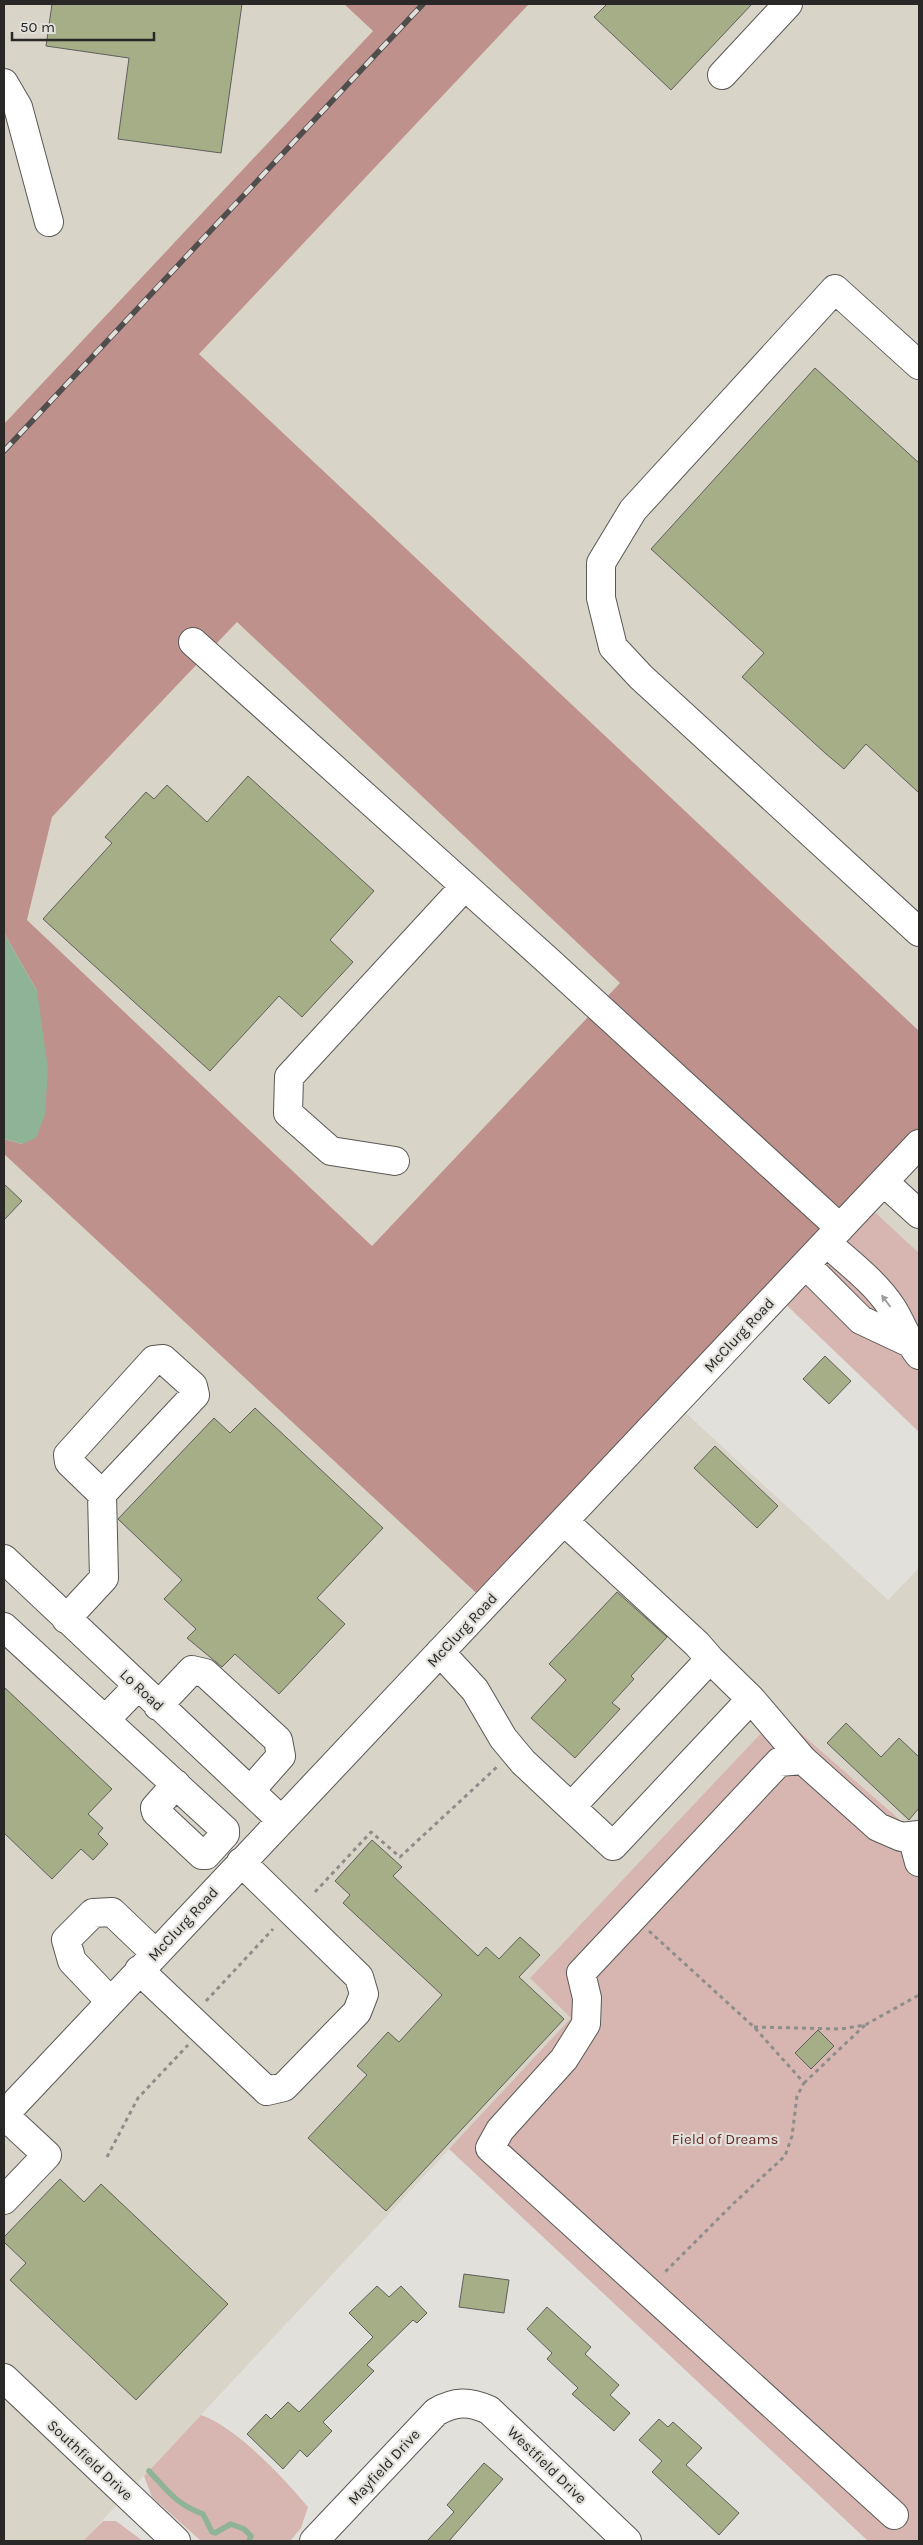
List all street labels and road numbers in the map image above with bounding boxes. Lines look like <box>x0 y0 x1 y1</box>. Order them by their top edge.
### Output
street label: McClurg Road <box>700 1294 778 1376</box>
street label: McClurg Road <box>423 1589 501 1671</box>
street label: Lo Road <box>116 1665 168 1715</box>
street label: McClurg Road <box>144 1883 222 1965</box>
street label: Southfield Drive <box>44 2416 136 2504</box>
street label: Westfield Drive <box>504 2423 590 2507</box>
street label: Mayfield Drive <box>344 2425 424 2509</box>

